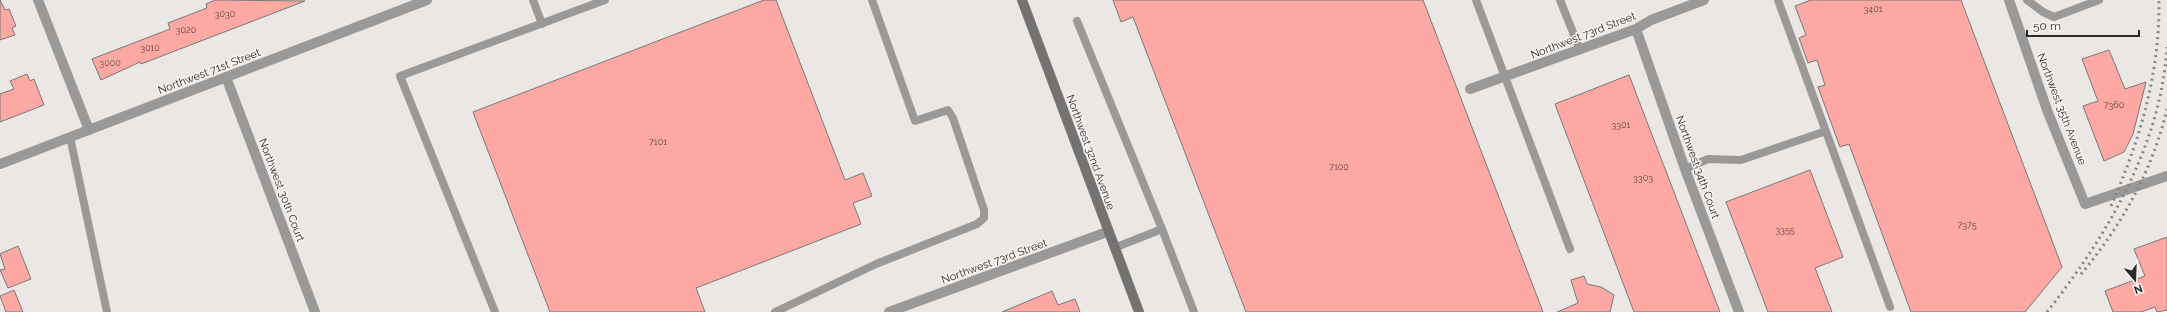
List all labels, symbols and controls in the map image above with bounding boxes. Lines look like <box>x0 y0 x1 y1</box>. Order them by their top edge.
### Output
house number: 3401 <box>1863 4 1883 14</box>
house number: 3030 <box>215 9 236 19</box>
street label: Northwest 73rd Street <box>1529 9 1638 61</box>
scale bar <box>2027 12 2139 38</box>
text: 50 m <box>2033 19 2061 33</box>
house number: 3020 <box>176 25 197 35</box>
house number: 3010 <box>140 43 160 53</box>
street label: Northwest 71st Street <box>156 46 263 97</box>
street label: Northwest 35th Avenue <box>2034 51 2089 167</box>
house number: 3000 <box>99 58 121 68</box>
street label: Northwest 32nd Avenue <box>1064 93 1118 212</box>
house number: 7360 <box>2104 100 2125 110</box>
street label: Northwest 34th Court <box>1673 114 1722 221</box>
house number: 3301 <box>1612 120 1631 130</box>
street label: Northwest 30th Court <box>256 137 307 244</box>
house number: 7101 <box>649 137 667 147</box>
house number: 7100 <box>1329 162 1349 172</box>
house number: 3303 <box>1633 173 1653 183</box>
house number: 7375 <box>1957 220 1977 230</box>
house number: 3355 <box>1775 225 1795 235</box>
street label: Northwest 73rd Street <box>940 236 1049 287</box>
north arrow <box>2115 260 2155 300</box>
text: N <box>2132 281 2144 296</box>

